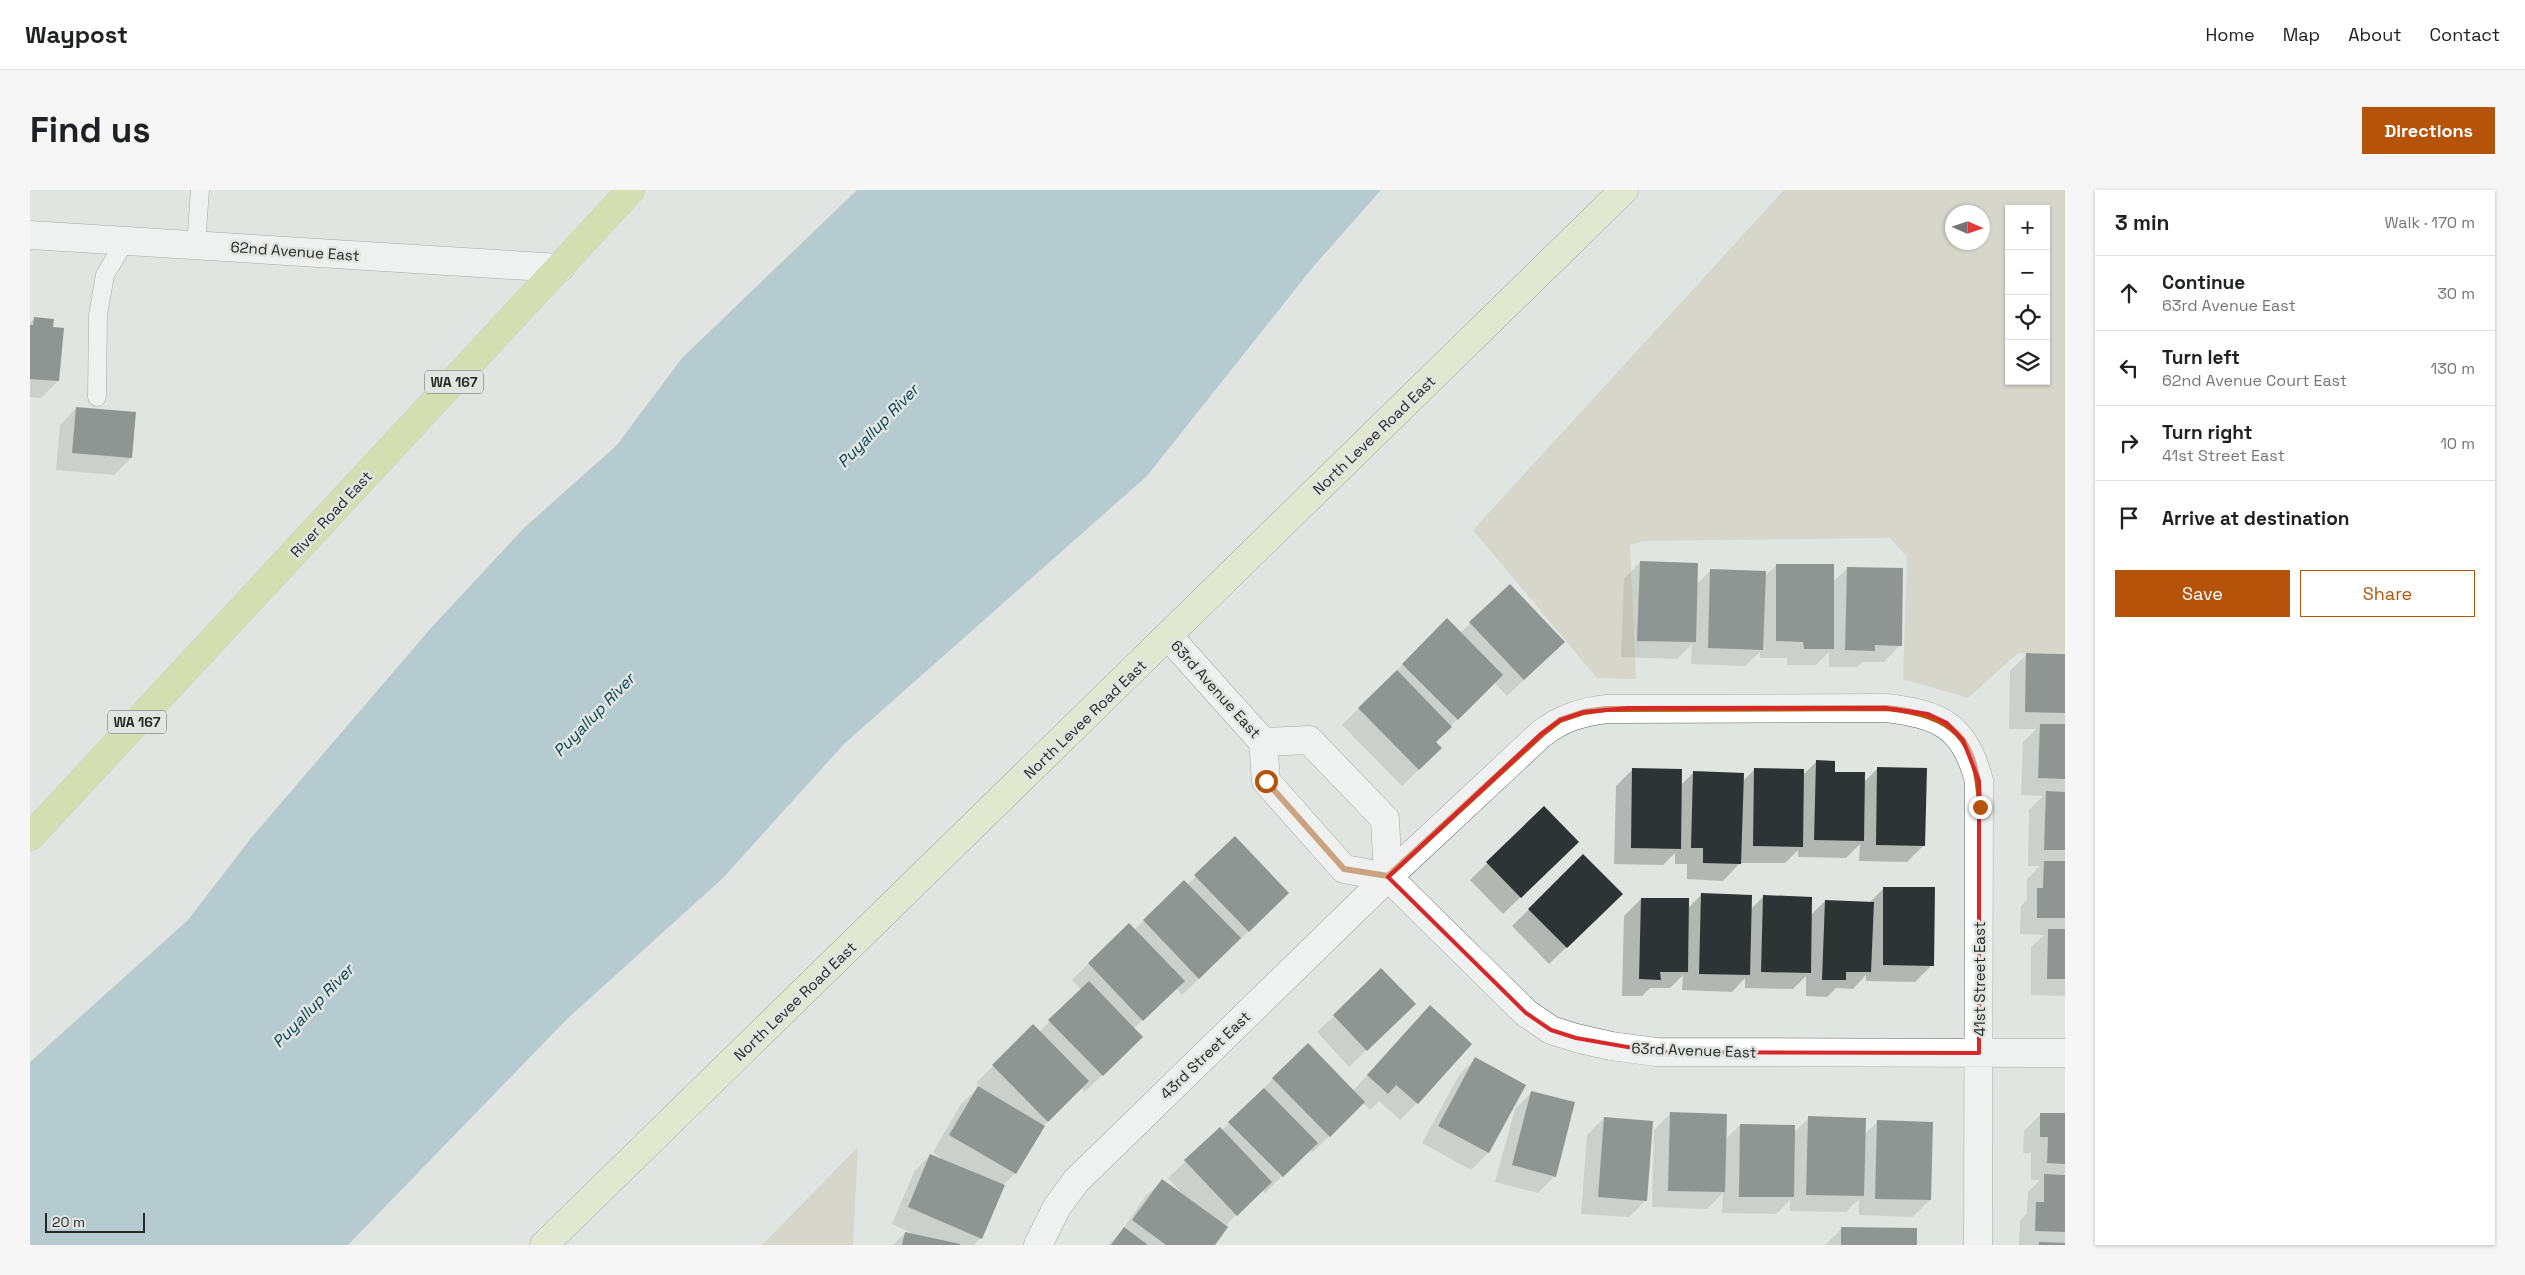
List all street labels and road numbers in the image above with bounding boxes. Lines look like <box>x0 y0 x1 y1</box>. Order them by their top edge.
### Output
street label: 62nd Avenue East <box>230 237 360 265</box>
road number: WA 167 <box>425 370 483 393</box>
street label: North Levee Road East <box>1309 371 1439 499</box>
street label: River Road East <box>286 467 376 561</box>
street label: 63rd Avenue East <box>1167 636 1265 742</box>
street label: North Levee Road East <box>1020 655 1150 783</box>
road number: WA 167 <box>108 710 166 734</box>
street label: 41st Street East <box>1970 921 1989 1037</box>
street label: North Levee Road East <box>730 937 860 1065</box>
street label: 43rd Street East <box>1156 1007 1254 1103</box>
street label: 63rd Avenue East <box>1631 1038 1757 1062</box>

